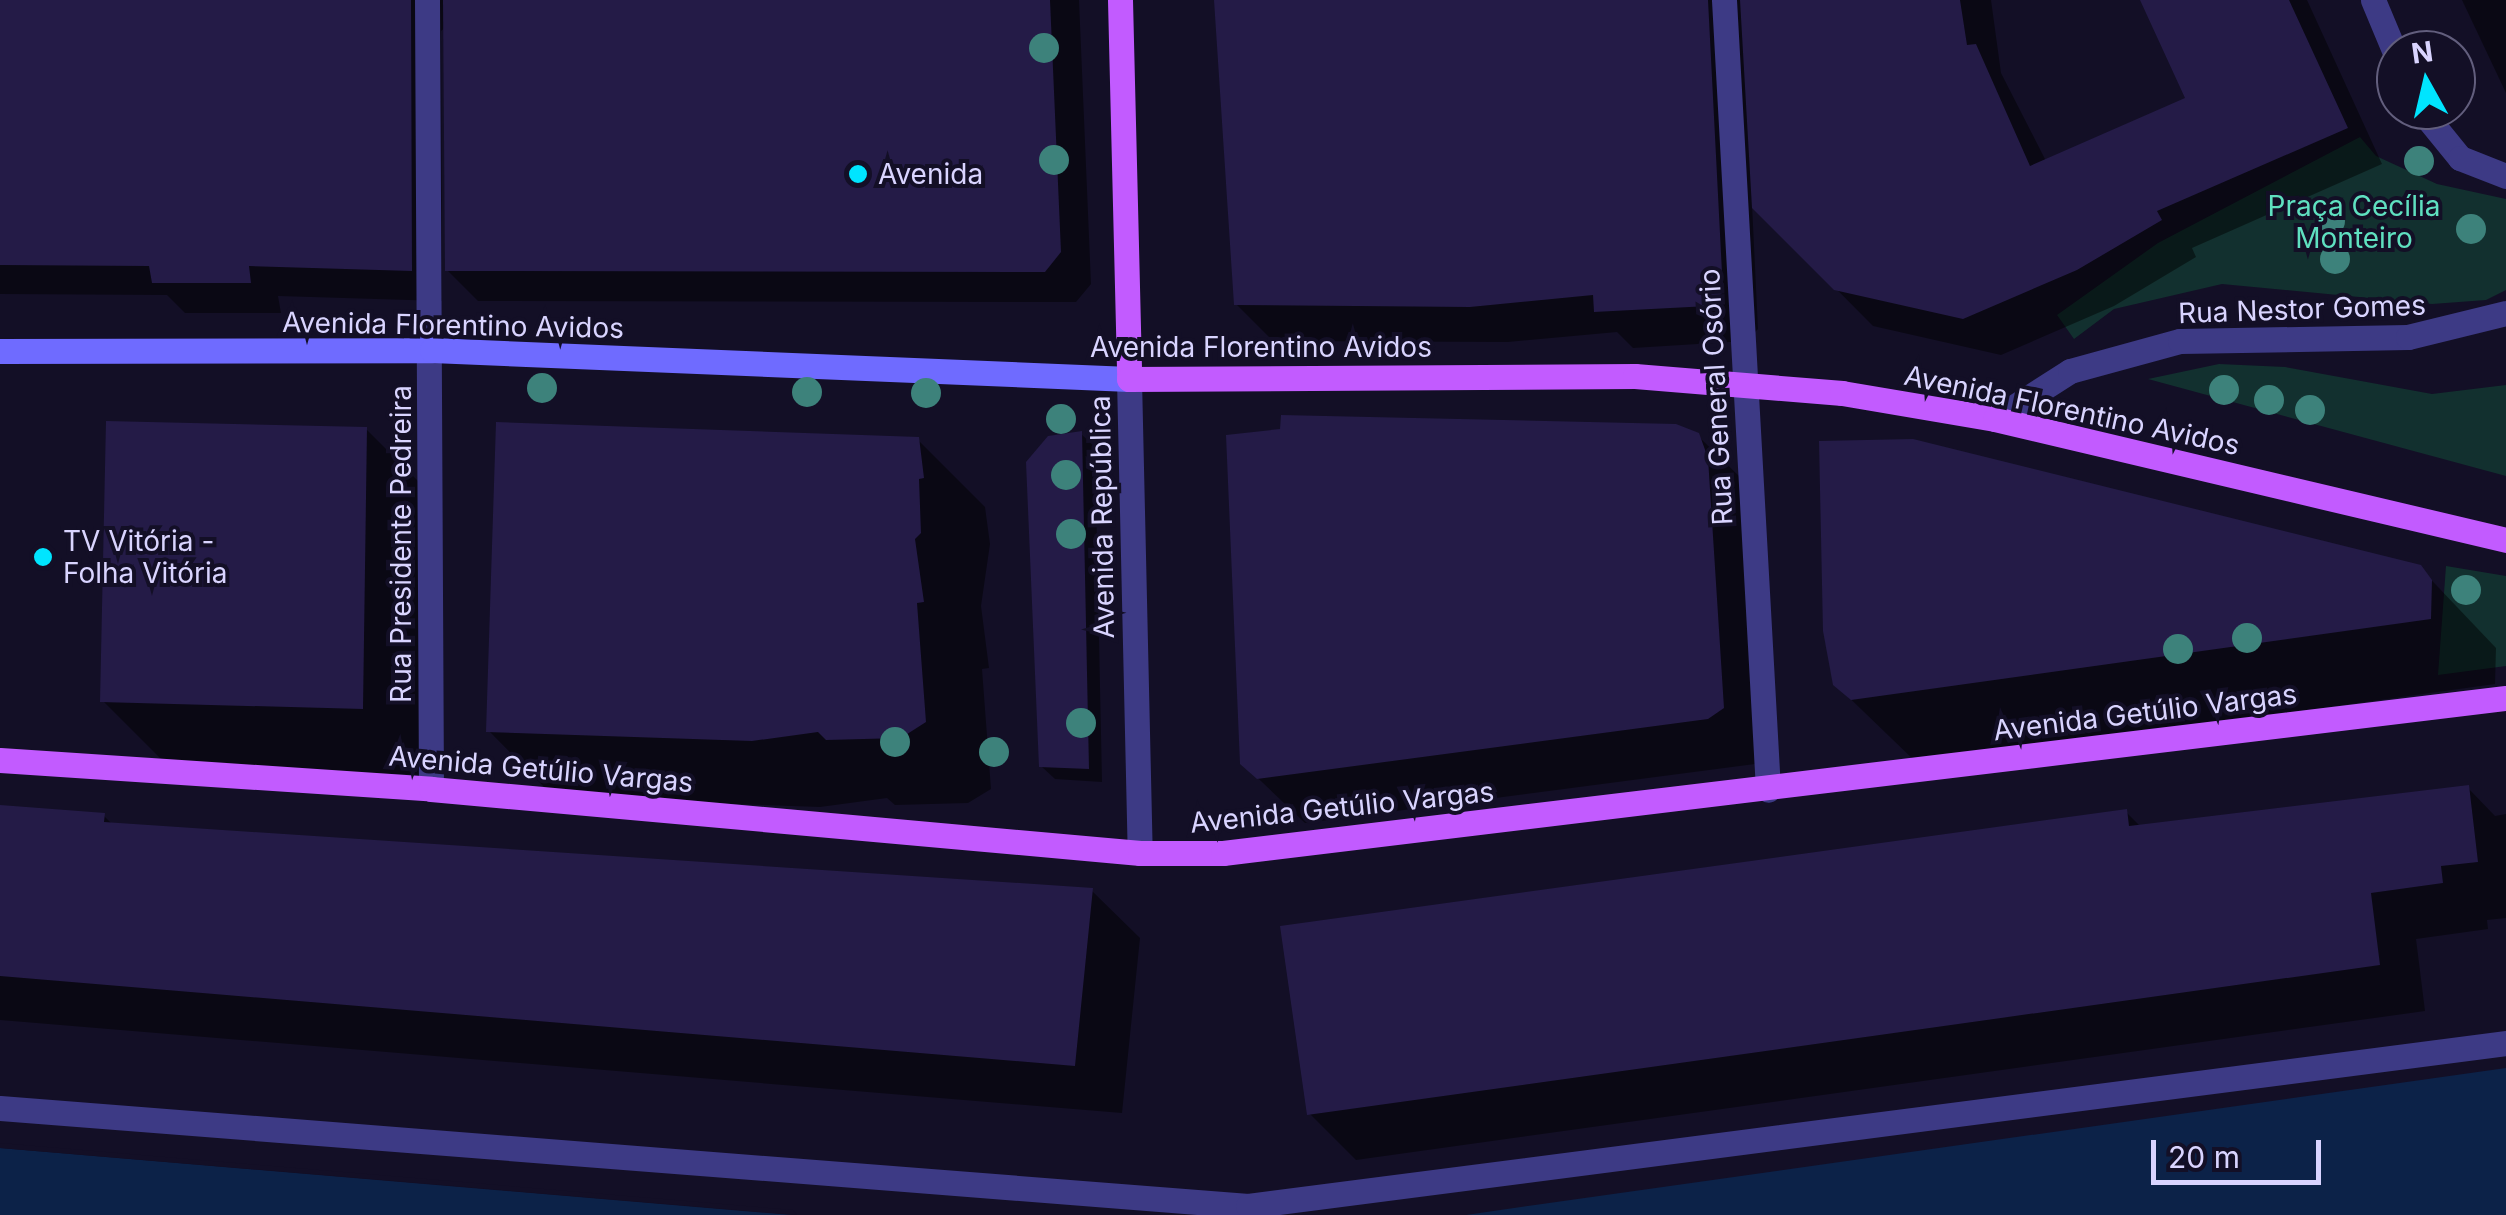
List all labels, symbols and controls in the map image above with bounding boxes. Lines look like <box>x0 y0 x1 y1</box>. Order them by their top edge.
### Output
north arrow <box>2376 30 2476 130</box>
text: N <box>2409 34 2435 71</box>
place label: Avenida <box>878 157 983 191</box>
marker: Avenida <box>847 163 869 185</box>
park label: Praça Cecília Monteiro <box>2268 189 2440 255</box>
street label: Rua General Osório <box>1693 268 1739 526</box>
street label: Rua Nestor Gomes <box>2178 288 2426 330</box>
street label: Avenida Florentino Avidos <box>282 305 624 345</box>
street label: Avenida Florentino Avidos <box>1090 330 1432 364</box>
street label: Avenida Florentino Avidos <box>1901 358 2243 462</box>
street label: Rua Presidente Pedreira <box>384 385 418 703</box>
street label: Avenida República <box>1083 395 1121 639</box>
place label: TV Vitória - Folha Vitória <box>63 524 227 590</box>
marker: TV Vitória - Folha Vitória <box>32 546 54 568</box>
street label: Avenida Getúlio Vargas <box>1991 677 2299 747</box>
street label: Avenida Getúlio Vargas <box>387 739 695 799</box>
street label: Avenida Getúlio Vargas <box>1188 774 1496 840</box>
scale bar <box>2156 1120 2326 1182</box>
text: 20 m <box>2168 1139 2240 1175</box>

